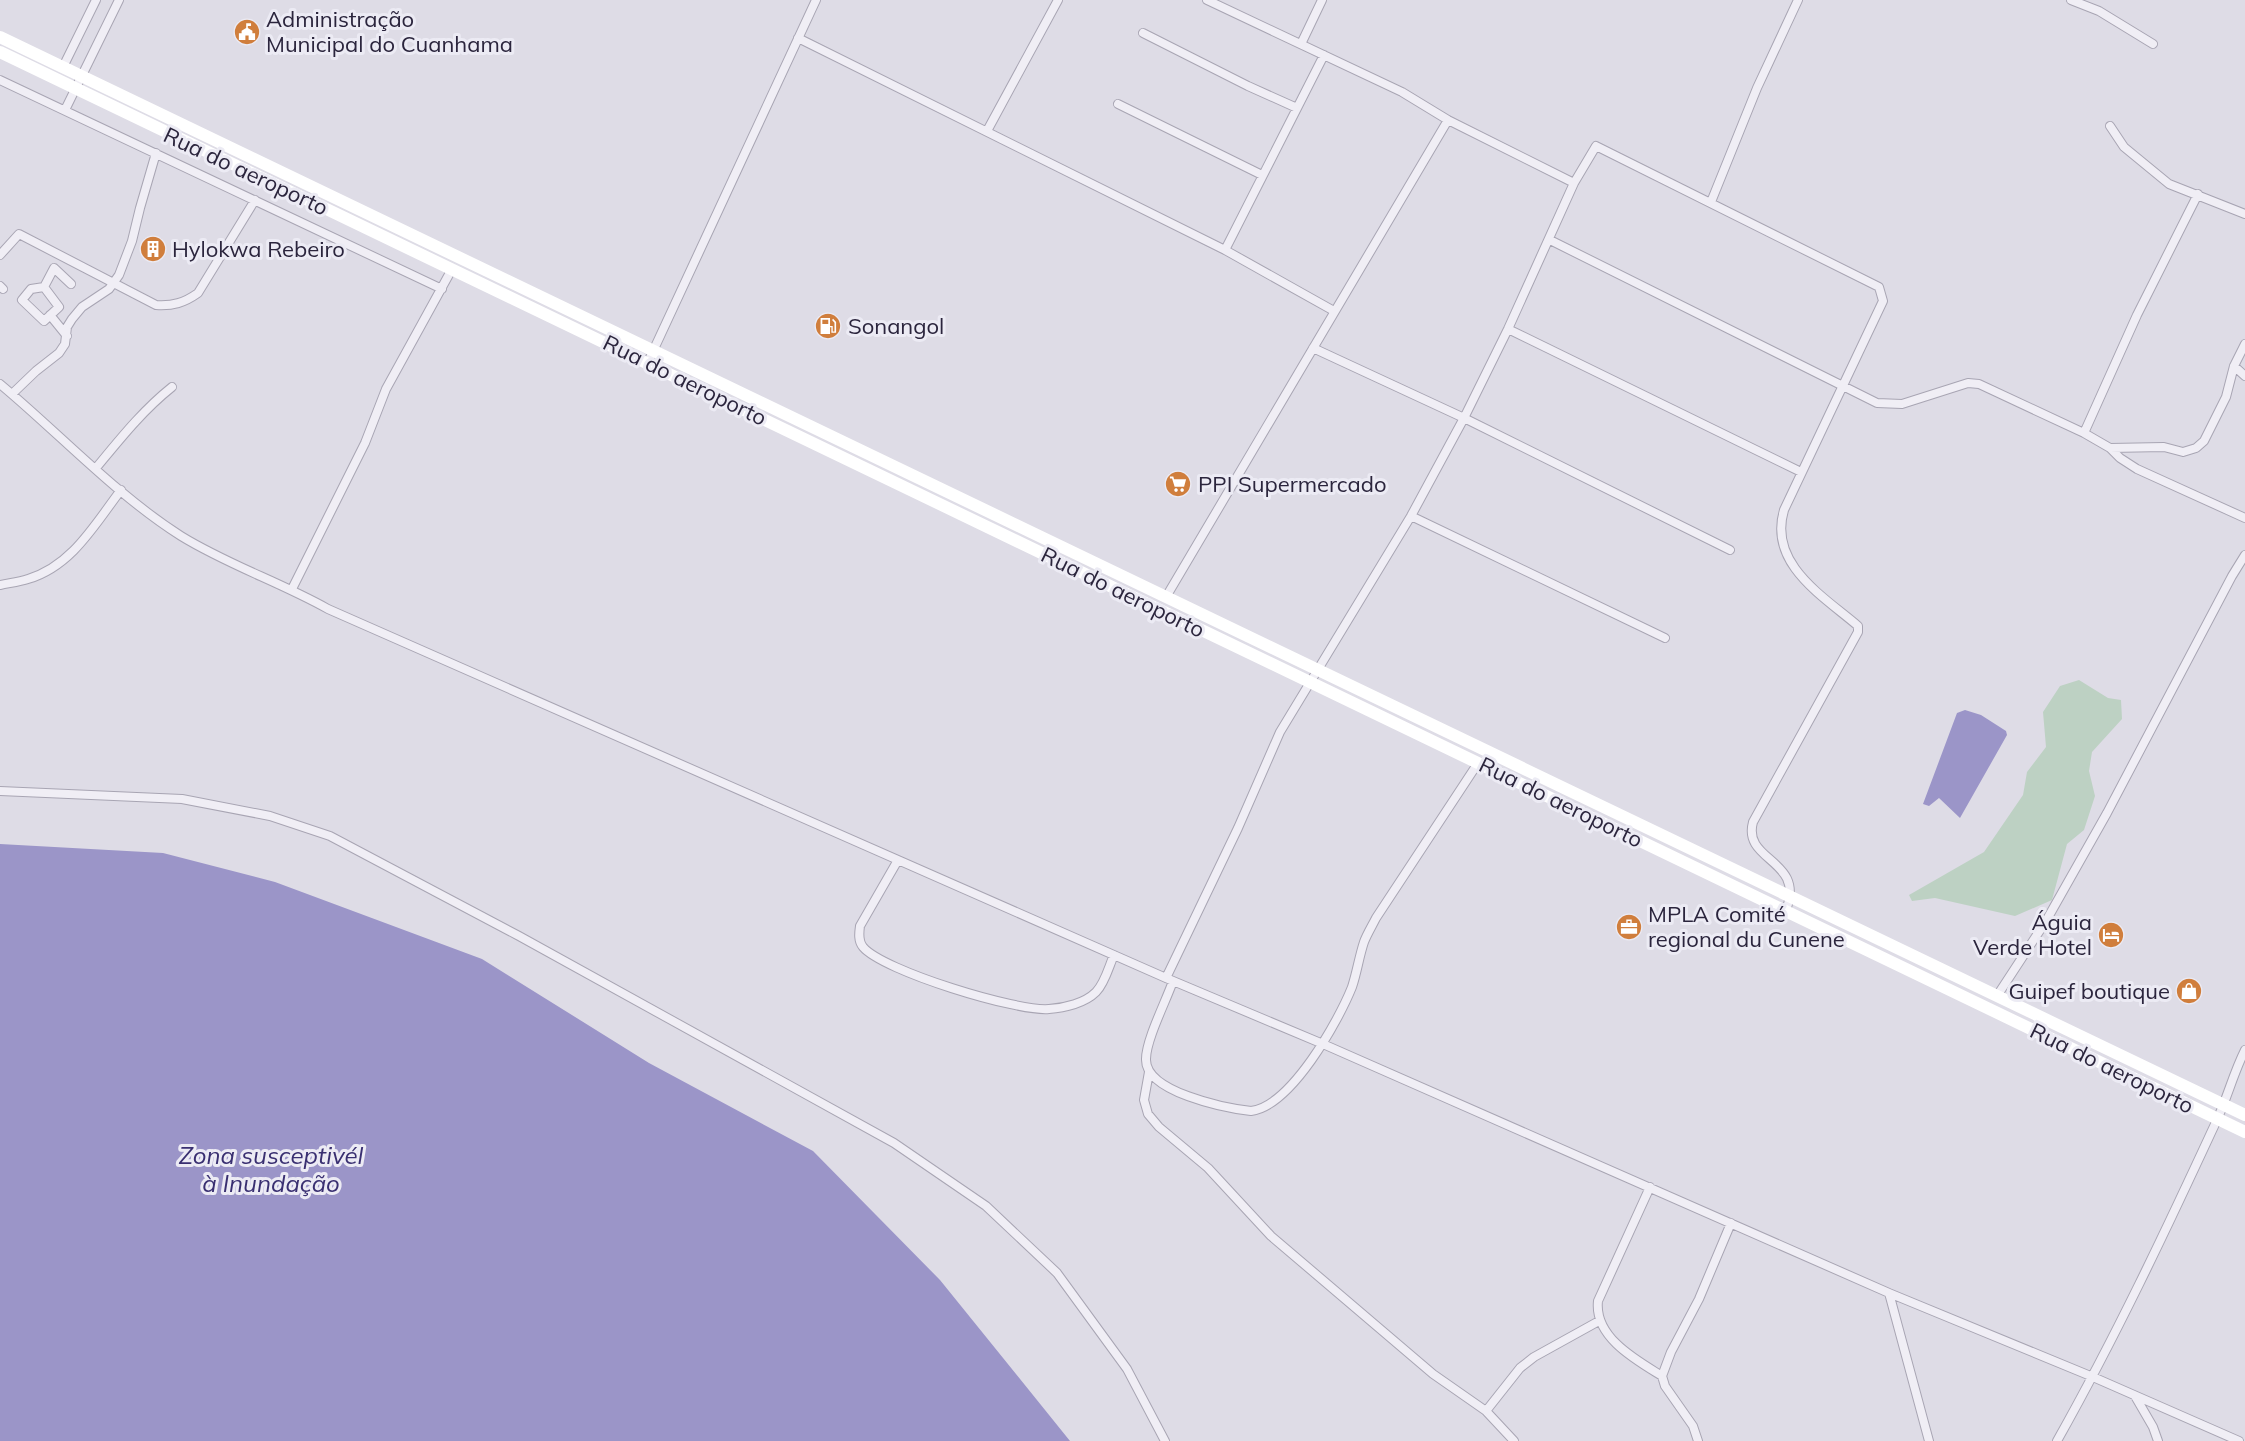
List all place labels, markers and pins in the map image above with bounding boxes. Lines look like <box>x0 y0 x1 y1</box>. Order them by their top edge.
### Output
place label: Administração Municipal do Cuanhama <box>266 5 513 58</box>
public building icon: Administração Municipal do Cuanhama <box>232 17 262 47</box>
building icon: Hylokwa Rebeiro <box>138 234 168 264</box>
place label: Hylokwa Rebeiro <box>172 235 345 263</box>
fuel station icon: Sonangol <box>813 311 843 341</box>
place label: Sonangol <box>848 312 944 340</box>
supermarket icon: PPI Supermercado <box>1163 469 1193 499</box>
place label: PPI Supermercado <box>1198 470 1387 498</box>
place label: MPLA Comité regional du Cunene <box>1648 900 1845 953</box>
place label: Águia Verde Hotel <box>1973 908 2092 961</box>
office icon: MPLA Comité regional du Cunene <box>1614 912 1644 942</box>
hotel icon: Águia Verde Hotel <box>2096 920 2126 950</box>
shop icon: Guipef boutique <box>2174 976 2204 1006</box>
place label: Guipef boutique <box>2008 977 2170 1005</box>

